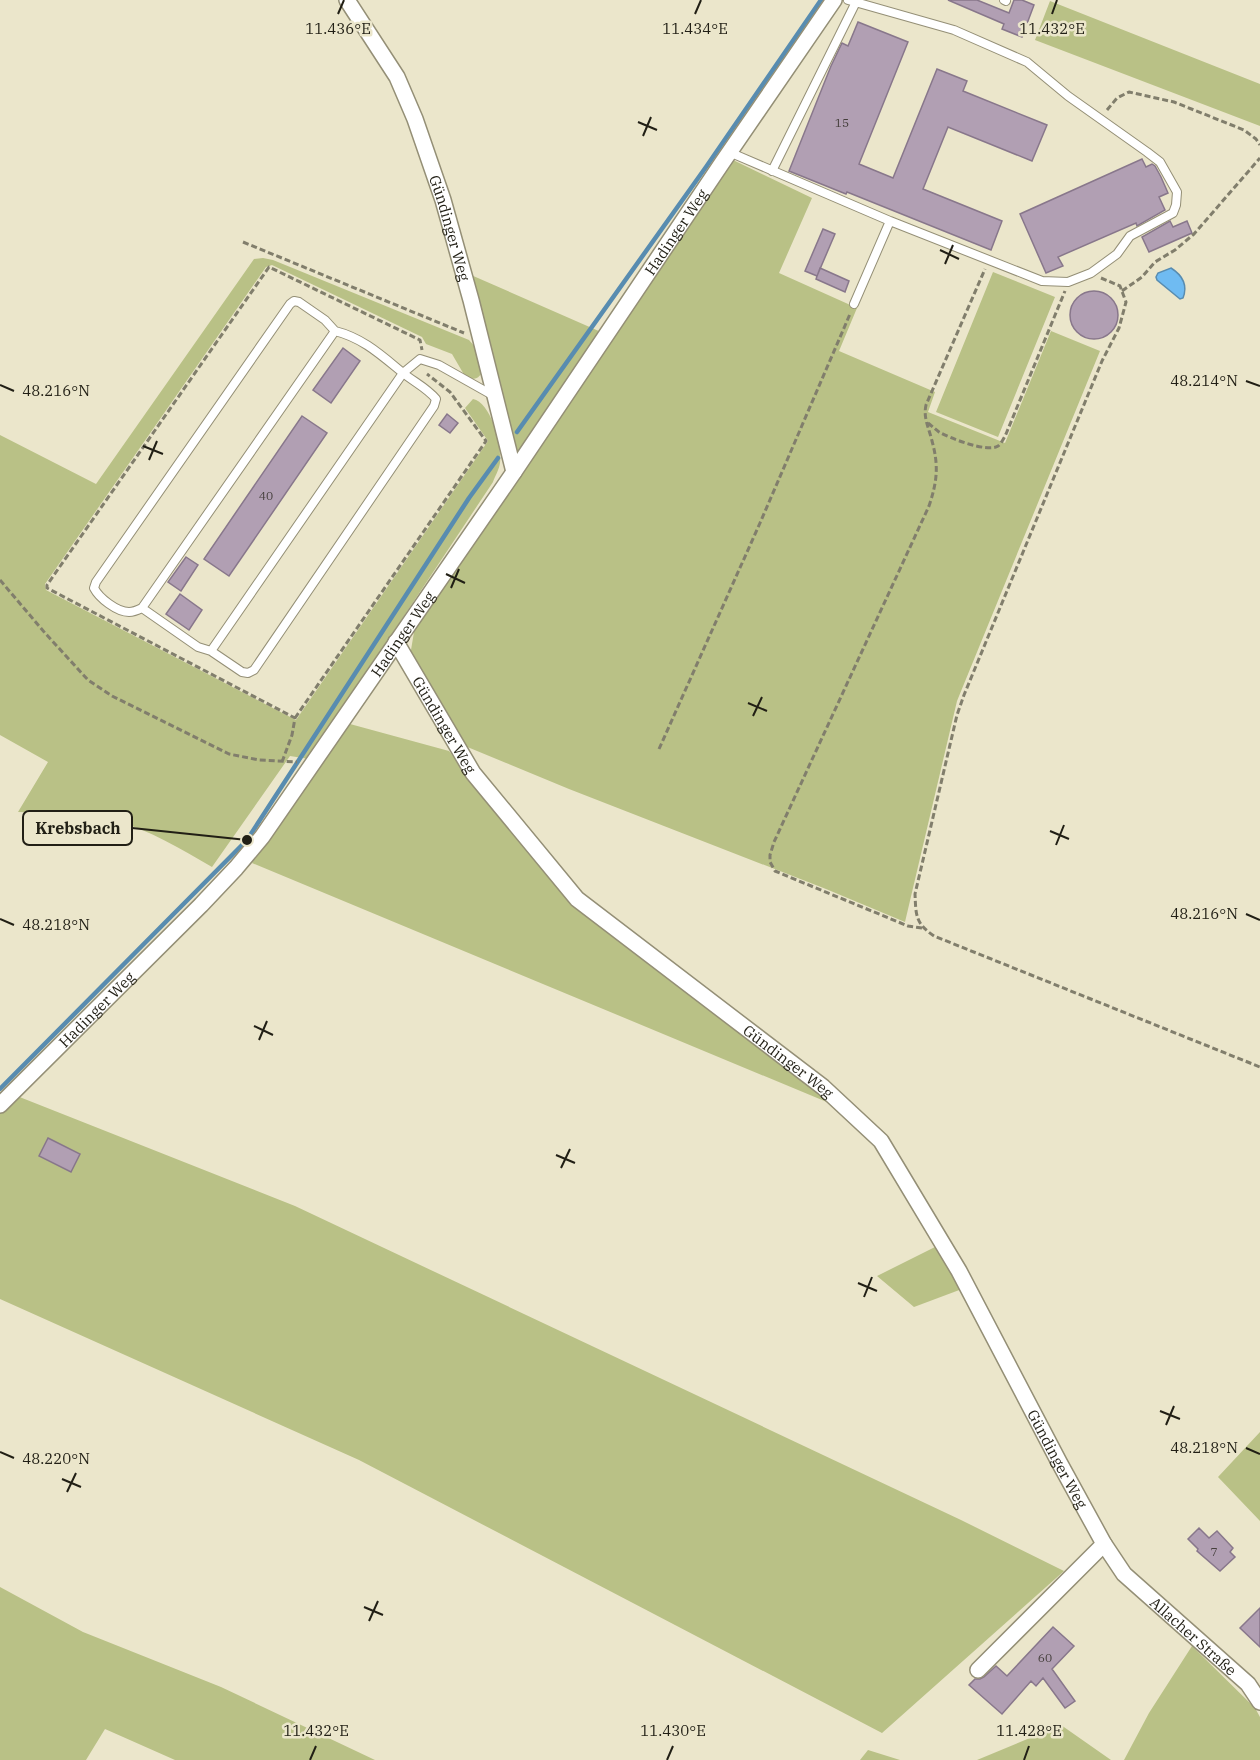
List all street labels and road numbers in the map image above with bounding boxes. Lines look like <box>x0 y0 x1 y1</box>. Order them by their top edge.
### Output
street label: Gündinger Weg <box>426 172 475 283</box>
street label: Hadinger Weg <box>640 185 711 279</box>
street label: Hadinger Weg <box>366 587 439 680</box>
street label: Gündinger Weg <box>409 673 481 777</box>
street label: Hadinger Weg <box>54 967 138 1051</box>
street label: Gündinger Weg <box>740 1020 838 1102</box>
street label: Gündinger Weg <box>1024 1406 1092 1512</box>
street label: Allacher Straße <box>1146 1592 1241 1679</box>

